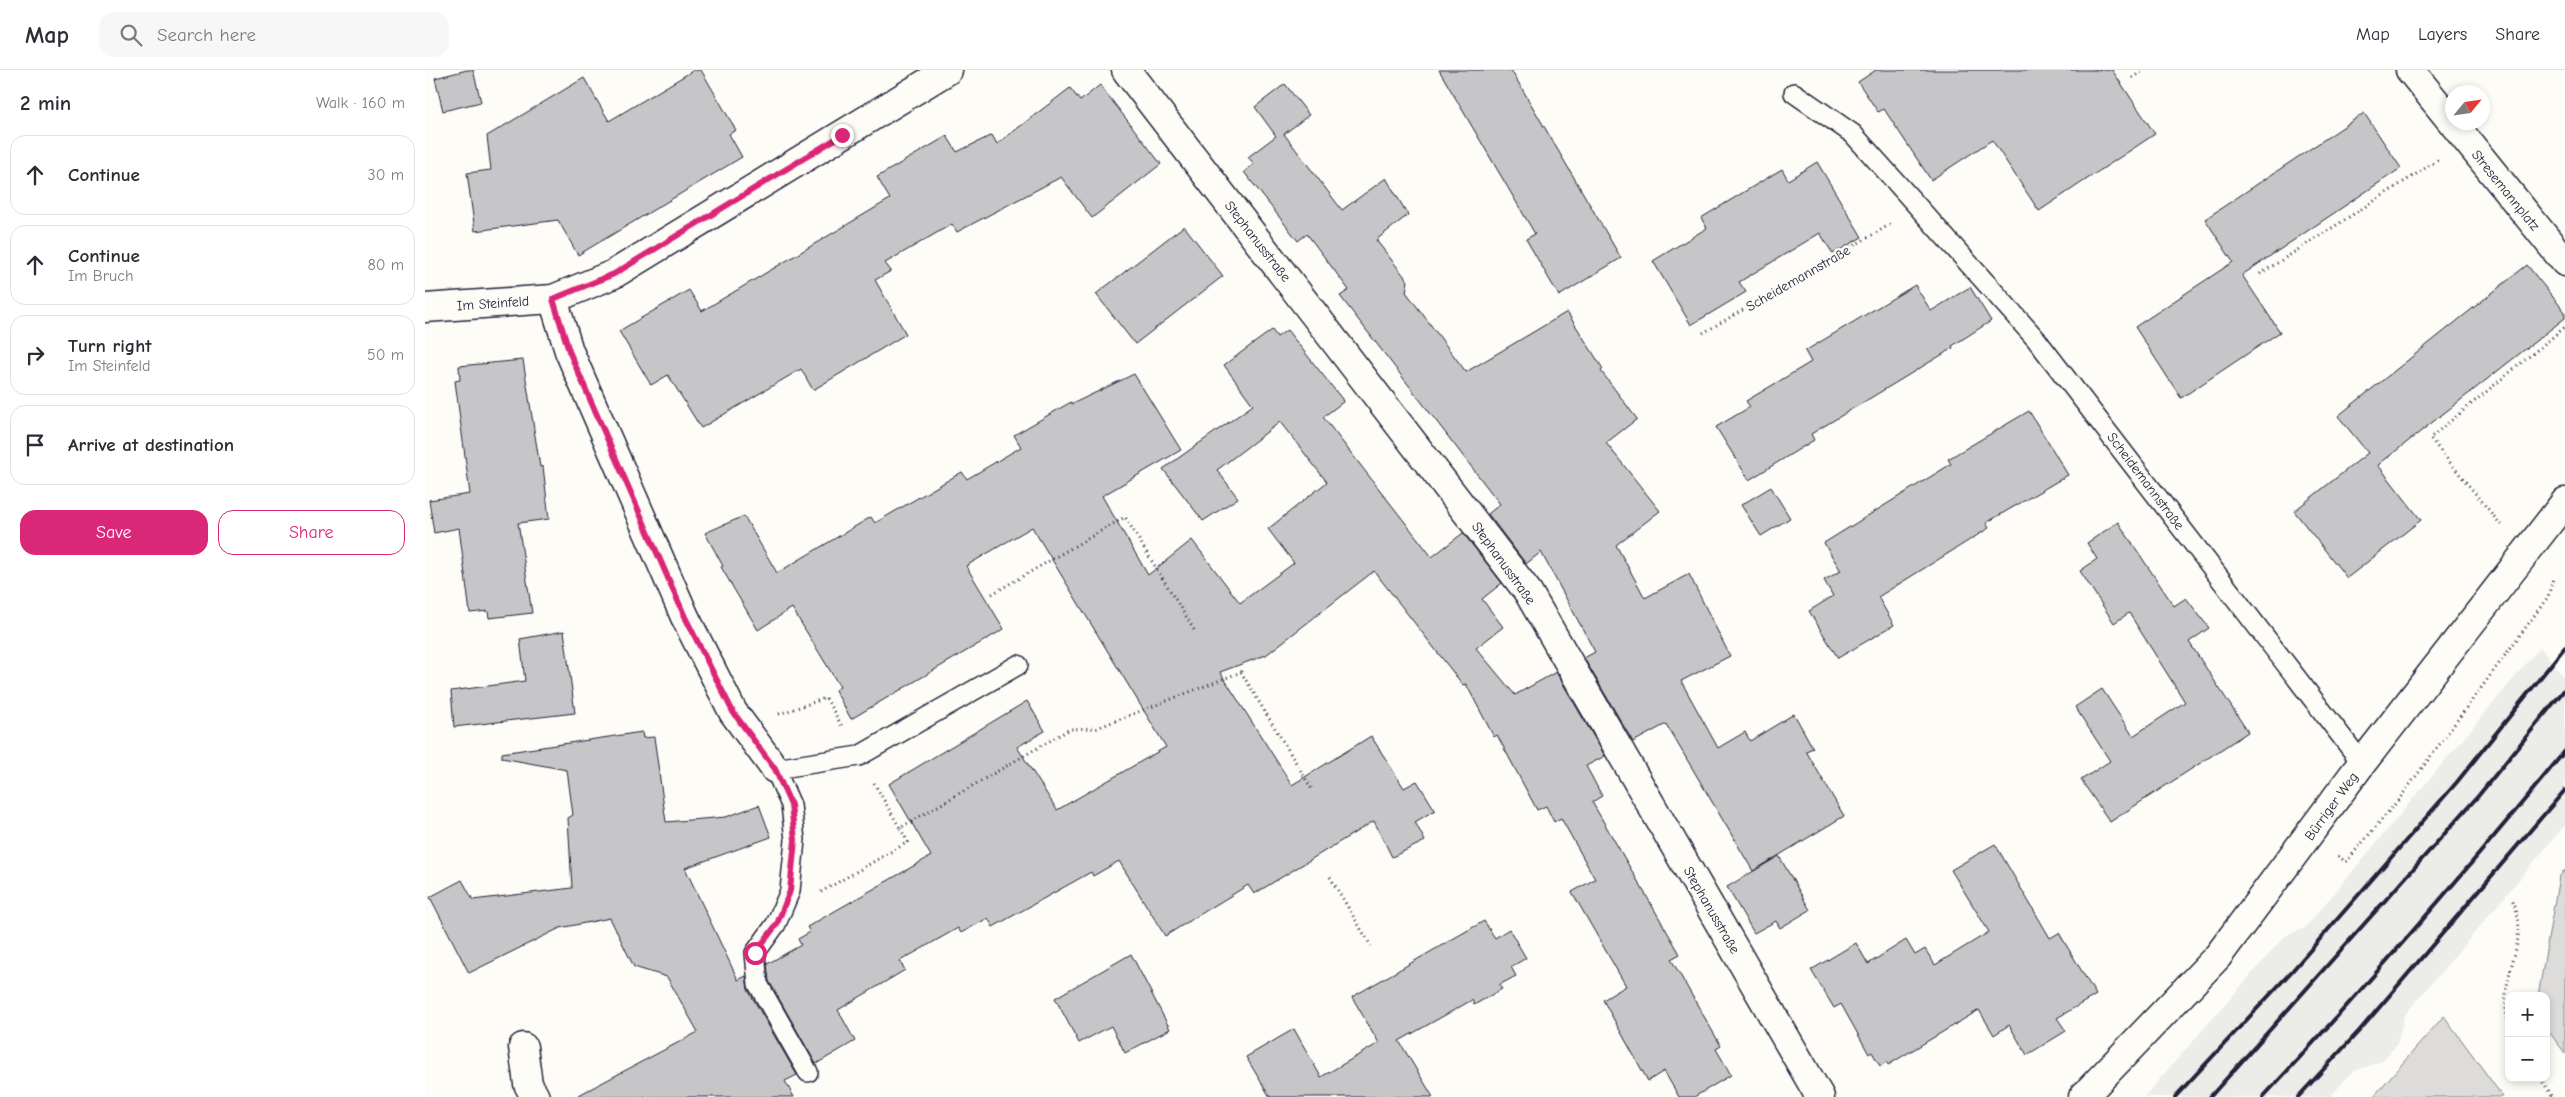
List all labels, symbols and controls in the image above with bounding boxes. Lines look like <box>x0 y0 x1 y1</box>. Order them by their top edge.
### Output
search box <box>99 12 449 57</box>
text: Map <box>25 21 69 49</box>
icon: search <box>117 21 145 49</box>
text: Search here <box>157 24 256 46</box>
text: Map <box>2356 24 2390 45</box>
text: Layers <box>2418 24 2467 45</box>
text: Share <box>2495 24 2540 45</box>
north arrow <box>2445 85 2490 130</box>
text: 2 min <box>20 91 71 115</box>
text: Walk · 160 m <box>316 94 405 112</box>
route end <box>831 124 854 147</box>
street label: Stresemannplatz <box>2468 147 2543 234</box>
icon: ahead <box>21 161 49 189</box>
text: Continue <box>68 164 140 186</box>
text: 30 m <box>368 166 404 184</box>
street label: Stephanusstraße <box>1221 197 1294 285</box>
street label: Scheidemannstraße <box>1743 242 1853 315</box>
text: Continue <box>68 245 140 267</box>
icon: ahead <box>21 251 49 279</box>
text: 80 m <box>367 256 404 274</box>
text: Im Bruch <box>68 267 134 285</box>
street label: Im Steinfeld <box>456 293 530 314</box>
text: Turn right <box>68 335 152 357</box>
icon: right <box>21 341 49 369</box>
text: 50 m <box>367 346 404 364</box>
text: Im Steinfeld <box>68 357 150 375</box>
street label: Scheidemannstraße <box>2103 429 2188 533</box>
icon: arrive <box>21 431 49 459</box>
text: Arrive at destination <box>68 434 234 456</box>
button: Save <box>20 510 208 555</box>
button: Share <box>218 510 405 555</box>
street label: Stephanusstraße <box>1468 519 1539 608</box>
street label: Bürriger Weg <box>2301 769 2362 844</box>
street label: Stephanusstraße <box>1680 864 1743 957</box>
route start <box>744 942 767 965</box>
map controls <box>2505 992 2550 1082</box>
button: + <box>2505 992 2550 1037</box>
button: − <box>2505 1037 2550 1082</box>

